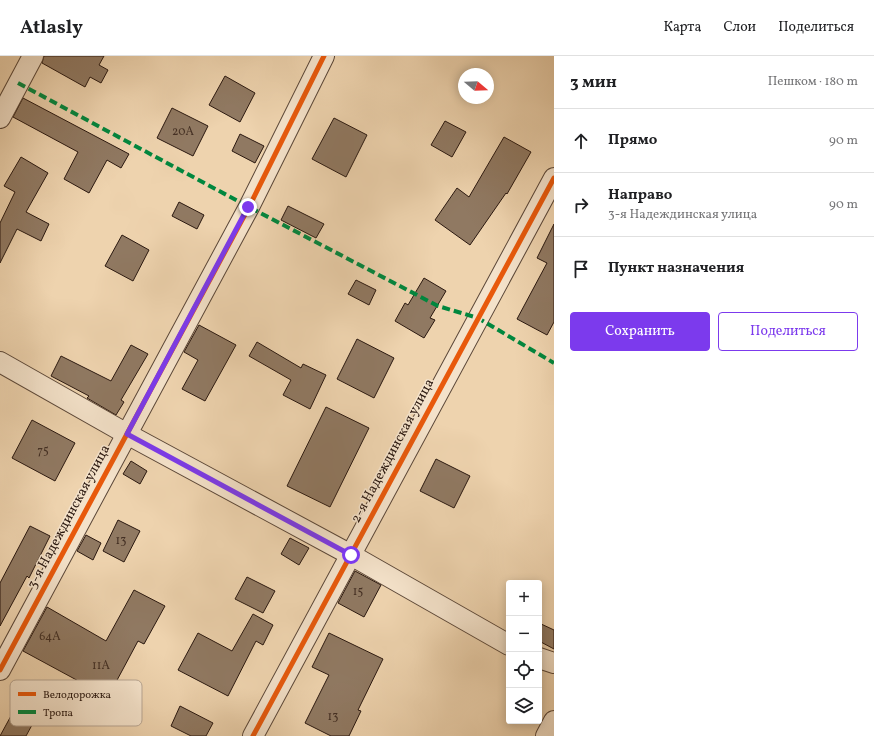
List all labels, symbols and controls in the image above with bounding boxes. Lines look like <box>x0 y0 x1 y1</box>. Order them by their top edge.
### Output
text: Atlasly <box>20 15 83 41</box>
text: Карта <box>663 18 701 37</box>
text: Слои <box>723 18 756 37</box>
text: Поделиться <box>778 18 854 37</box>
north arrow <box>458 68 494 104</box>
text: 3 мин <box>570 71 617 94</box>
text: Пешком · 180 m <box>768 73 858 91</box>
house number: 20А <box>172 124 195 140</box>
icon: ahead <box>570 130 592 152</box>
text: Прямо <box>608 130 657 151</box>
text: 90 m <box>829 132 858 150</box>
text: Направо <box>608 185 672 206</box>
icon: right <box>570 194 592 216</box>
text: 90 m <box>829 196 858 214</box>
route end <box>239 198 257 216</box>
text: 3-я Надеждинская улица <box>608 206 757 224</box>
icon: arrive <box>570 258 592 280</box>
text: Пункт назначения <box>608 258 744 279</box>
button: Сохранить <box>570 312 710 351</box>
button: Поделиться <box>718 312 858 351</box>
street label: 2-я Надеждинская улица <box>347 375 439 527</box>
street label: 3-я Надеждинская улица <box>23 442 115 592</box>
house number: 75 <box>37 443 49 459</box>
house number: 13 <box>116 533 126 549</box>
route start <box>342 546 360 564</box>
map controls <box>506 580 542 724</box>
button: + <box>506 580 542 616</box>
house number: 15 <box>353 584 363 600</box>
button: − <box>506 616 542 652</box>
house number: 64А <box>39 629 61 645</box>
button: locate <box>506 652 542 688</box>
house number: 11А <box>92 658 110 674</box>
legend <box>10 680 142 726</box>
text: Велодорожка <box>43 688 112 703</box>
button: layers <box>506 688 542 724</box>
text: Тропа <box>43 706 74 721</box>
house number: 13 <box>328 709 338 725</box>

